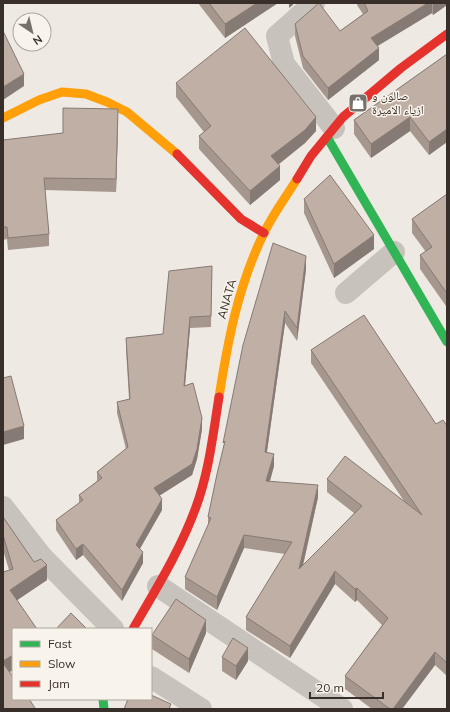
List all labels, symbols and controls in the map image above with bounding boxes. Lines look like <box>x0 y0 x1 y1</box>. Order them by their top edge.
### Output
north arrow <box>12 12 52 52</box>
text: N <box>30 32 45 48</box>
place label: صالون و ازياء الاميرة <box>372 88 424 117</box>
shop icon: صالون و ازياء الاميرة <box>347 92 369 114</box>
street label: ANATA <box>214 277 239 321</box>
legend <box>12 628 152 700</box>
text: Fast <box>48 636 72 651</box>
text: Slow <box>48 656 76 671</box>
scale bar <box>310 674 383 700</box>
text: Jam <box>48 676 70 691</box>
text: 20 m <box>316 680 344 695</box>

